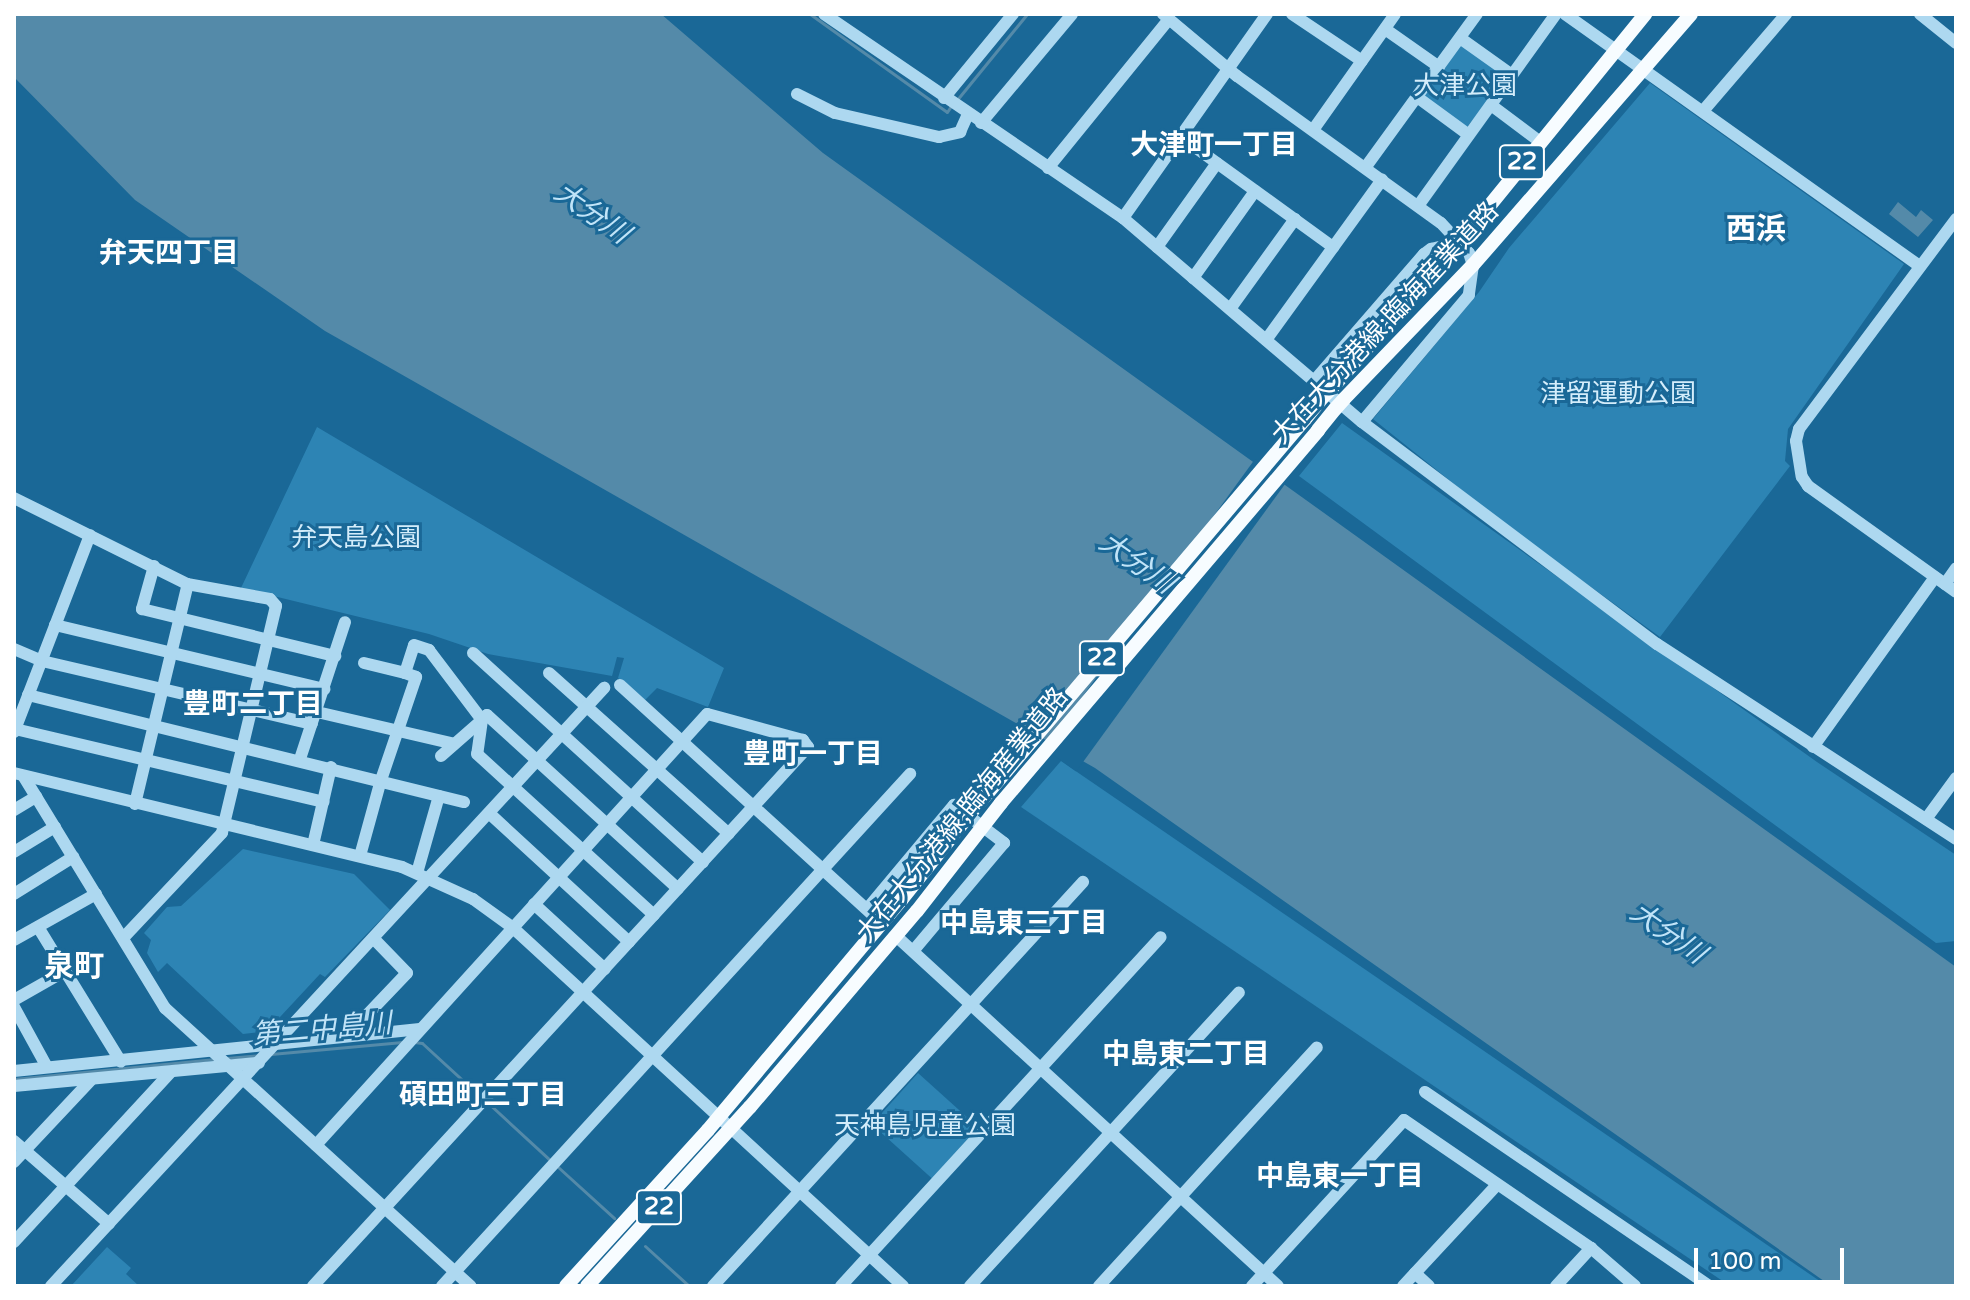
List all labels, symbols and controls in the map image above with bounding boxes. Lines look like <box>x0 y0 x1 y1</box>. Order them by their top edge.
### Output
park label: 大津公園 <box>1413 70 1517 102</box>
district label: 大津町一丁目 <box>1130 128 1298 162</box>
road number: 22 <box>1498 142 1546 182</box>
water label: 大分川 <box>548 175 636 251</box>
street label: 大在大分港線;臨海産業道路 <box>1265 196 1505 450</box>
district label: 西浜 <box>1726 212 1786 248</box>
district label: 弁天四丁目 <box>99 236 239 270</box>
park label: 津留運動公園 <box>1540 378 1696 410</box>
park label: 弁天島公園 <box>291 522 421 554</box>
water label: 大分川 <box>1093 525 1181 601</box>
road number: 22 <box>1078 638 1126 678</box>
street label: 大在大分港線;臨海産業道路 <box>850 681 1074 949</box>
district label: 豊町二丁目 <box>183 687 323 721</box>
district label: 豊町一丁目 <box>743 737 883 771</box>
water label: 大分川 <box>1624 895 1712 971</box>
district label: 中島東三丁目 <box>940 906 1108 940</box>
district label: 泉町 <box>44 949 104 985</box>
water label: 第二中島川 <box>251 1006 393 1052</box>
district label: 中島東二丁目 <box>1102 1037 1270 1071</box>
district label: 碩田町三丁目 <box>399 1078 567 1112</box>
park label: 天神島児童公園 <box>834 1110 1016 1142</box>
district label: 中島東一丁目 <box>1256 1159 1424 1193</box>
road number: 22 <box>635 1187 683 1227</box>
scale bar <box>1698 1232 1848 1282</box>
text: 100 m <box>1708 1247 1782 1276</box>

